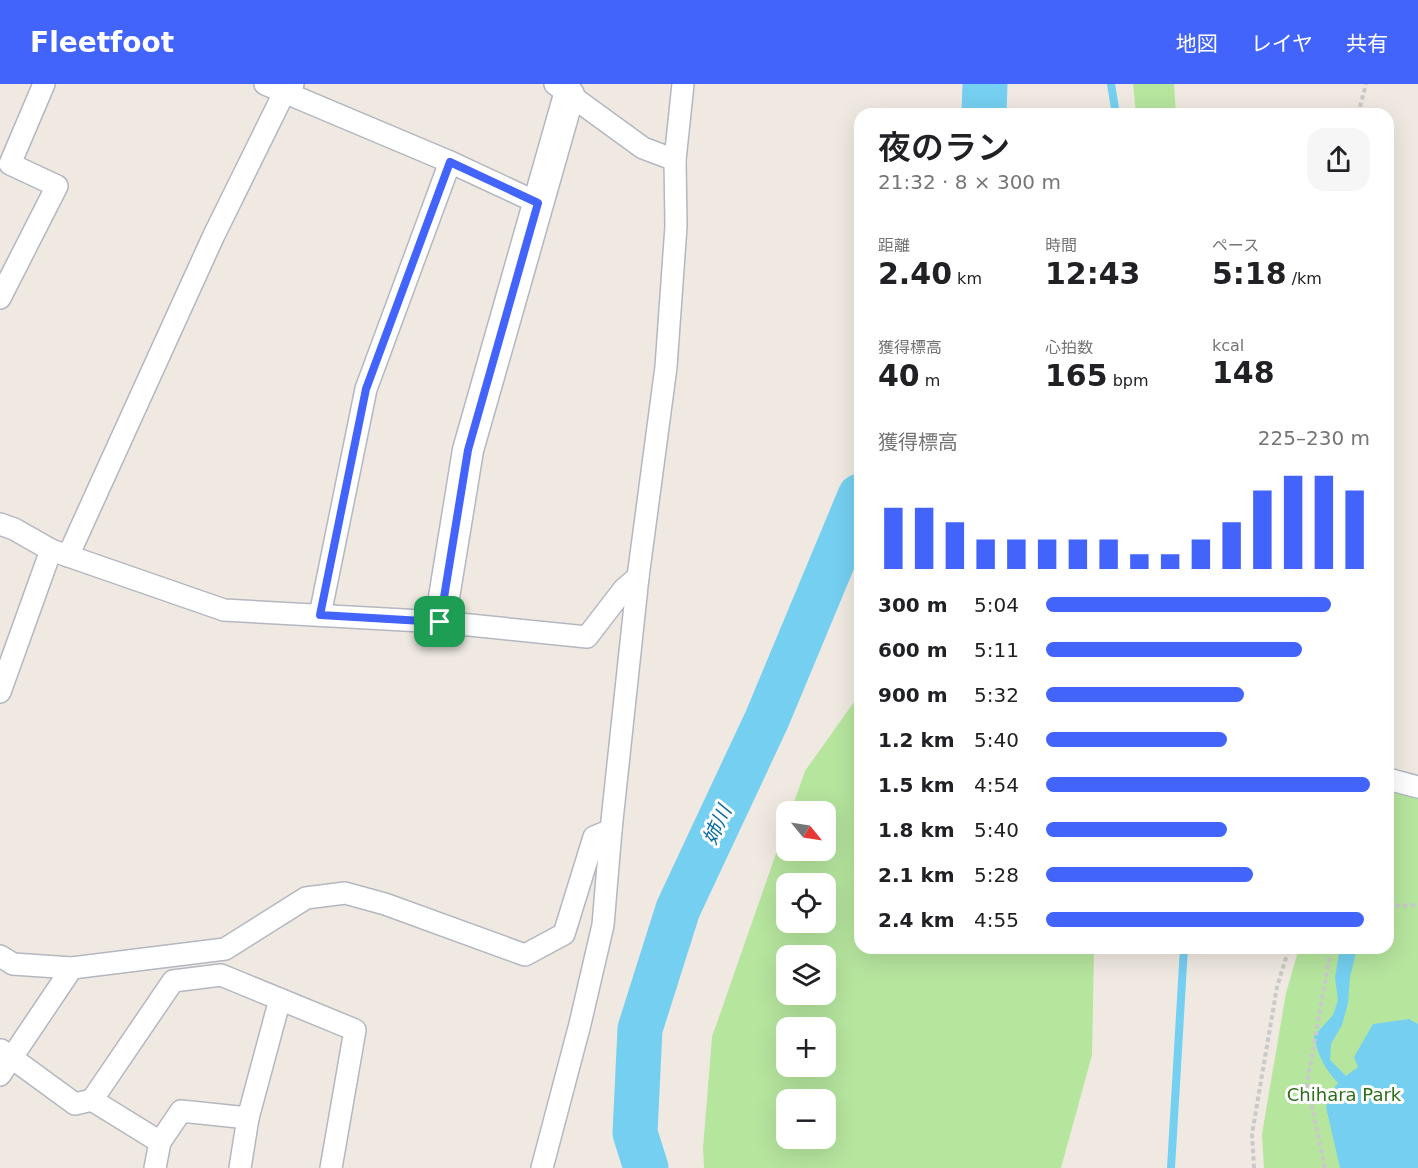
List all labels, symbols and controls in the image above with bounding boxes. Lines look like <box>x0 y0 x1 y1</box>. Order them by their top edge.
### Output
text: Fleetfoot <box>30 26 174 59</box>
text: 地図 <box>1176 32 1218 56</box>
text: レイヤ <box>1251 32 1313 56</box>
text: 共有 <box>1346 32 1388 56</box>
text: 夜のラン <box>878 128 1010 167</box>
button: share <box>1307 128 1370 191</box>
text: 21:32 · 8 × 300 m <box>878 170 1061 194</box>
text: 距離 <box>878 236 910 255</box>
text: 時間 <box>1045 236 1077 255</box>
text: ペース <box>1212 236 1259 255</box>
text: 2.40 <box>878 256 952 291</box>
text: 12:43 <box>1045 256 1141 291</box>
text: 5:18 <box>1212 256 1287 291</box>
text: km <box>952 269 982 288</box>
text: /km <box>1287 269 1322 288</box>
text: kcal <box>1212 336 1244 355</box>
text: 獲得標高 <box>878 338 942 357</box>
text: 心拍数 <box>1045 338 1093 357</box>
text: 148 <box>1212 355 1275 390</box>
text: 40 <box>878 358 920 393</box>
text: 165 <box>1045 358 1108 393</box>
text: m <box>920 371 940 390</box>
text: bpm <box>1108 371 1149 390</box>
text: 225–230 m <box>1258 426 1370 450</box>
text: 獲得標高 <box>878 430 958 454</box>
text: 300 m <box>878 593 948 617</box>
text: 5:04 <box>974 593 1019 617</box>
pin <box>414 596 465 647</box>
icon: arrive <box>423 605 456 638</box>
text: 600 m <box>878 638 948 662</box>
text: 5:11 <box>974 638 1019 662</box>
text: 900 m <box>878 683 948 707</box>
text: 5:32 <box>974 683 1019 707</box>
text: 1.2 km <box>878 728 955 752</box>
text: 5:40 <box>974 728 1019 752</box>
text: 1.5 km <box>878 773 955 797</box>
text: 4:54 <box>974 773 1019 797</box>
water label: 姉川 <box>698 800 737 848</box>
north arrow <box>776 801 836 861</box>
map controls <box>776 801 836 1149</box>
text: 1.8 km <box>878 818 955 842</box>
text: 5:40 <box>974 818 1019 842</box>
text: 2.1 km <box>878 863 955 887</box>
text: 5:28 <box>974 863 1019 887</box>
button: locate <box>776 873 836 933</box>
text: 2.4 km <box>878 908 955 932</box>
text: 4:55 <box>974 908 1019 932</box>
button: layers <box>776 945 836 1005</box>
button: + <box>776 1017 836 1077</box>
park label: Chihara Park <box>1287 1084 1402 1105</box>
button: − <box>776 1089 836 1149</box>

